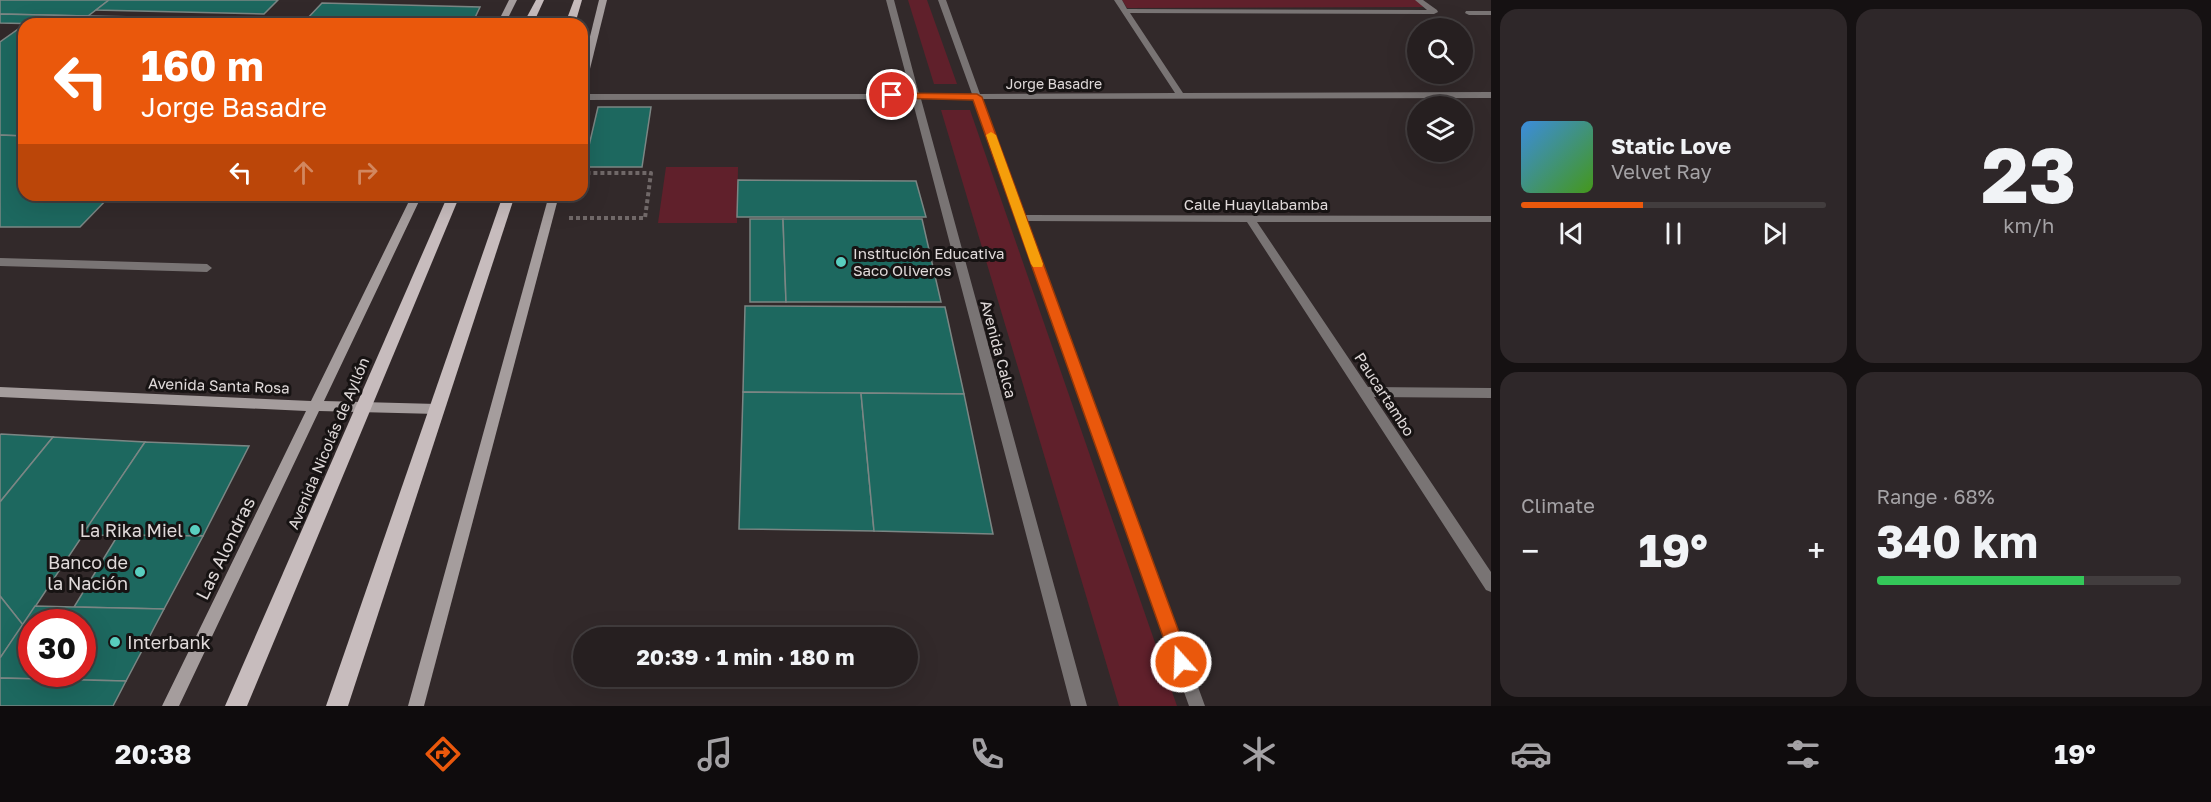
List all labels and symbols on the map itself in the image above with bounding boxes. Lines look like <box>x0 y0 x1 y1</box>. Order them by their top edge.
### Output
pin <box>866 69 917 120</box>
street label: Jorge Basadre <box>1006 75 1102 92</box>
street label: Calle Huayllabamba <box>1184 195 1328 213</box>
place label: Institución Educativa Saco Oliveros <box>853 244 1004 279</box>
marker: Institución Educativa Saco Oliveros <box>834 255 848 269</box>
street label: Avenida Calca <box>977 298 1021 400</box>
street label: Paucartambo <box>1351 349 1419 439</box>
street label: Avenida Nicolás de Ayllón <box>284 354 372 532</box>
street label: Avenida Santa Rosa <box>148 374 290 396</box>
street label: Las Alondras <box>191 493 259 603</box>
place label: La Rika Miel <box>80 519 183 541</box>
marker: La Rika Miel <box>188 523 202 537</box>
place label: Banco de la Nación <box>47 551 128 594</box>
marker: Banco de la Nación <box>133 565 147 579</box>
speed limit sign: 30 <box>18 609 96 687</box>
position arrow <box>1149 630 1213 694</box>
place label: Interbank <box>127 631 211 653</box>
marker: Interbank <box>108 635 122 649</box>

